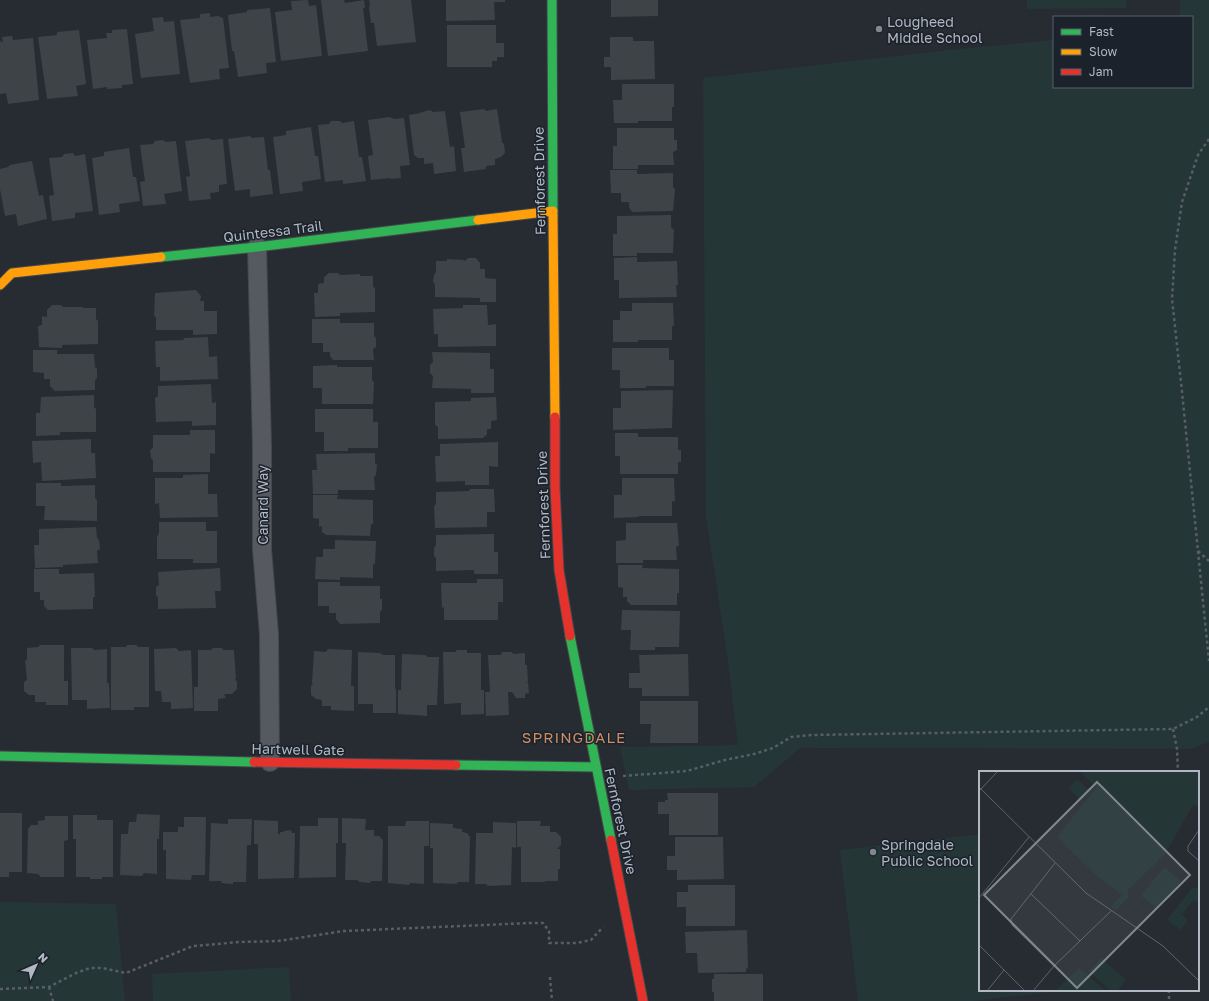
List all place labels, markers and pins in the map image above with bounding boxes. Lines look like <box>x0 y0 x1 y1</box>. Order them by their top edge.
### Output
place label: Lougheed Middle School <box>887 13 982 46</box>
marker: Lougheed Middle School <box>874 24 884 34</box>
place label: Springdale Public School <box>881 836 973 869</box>
marker: Springdale Public School <box>868 847 878 857</box>

